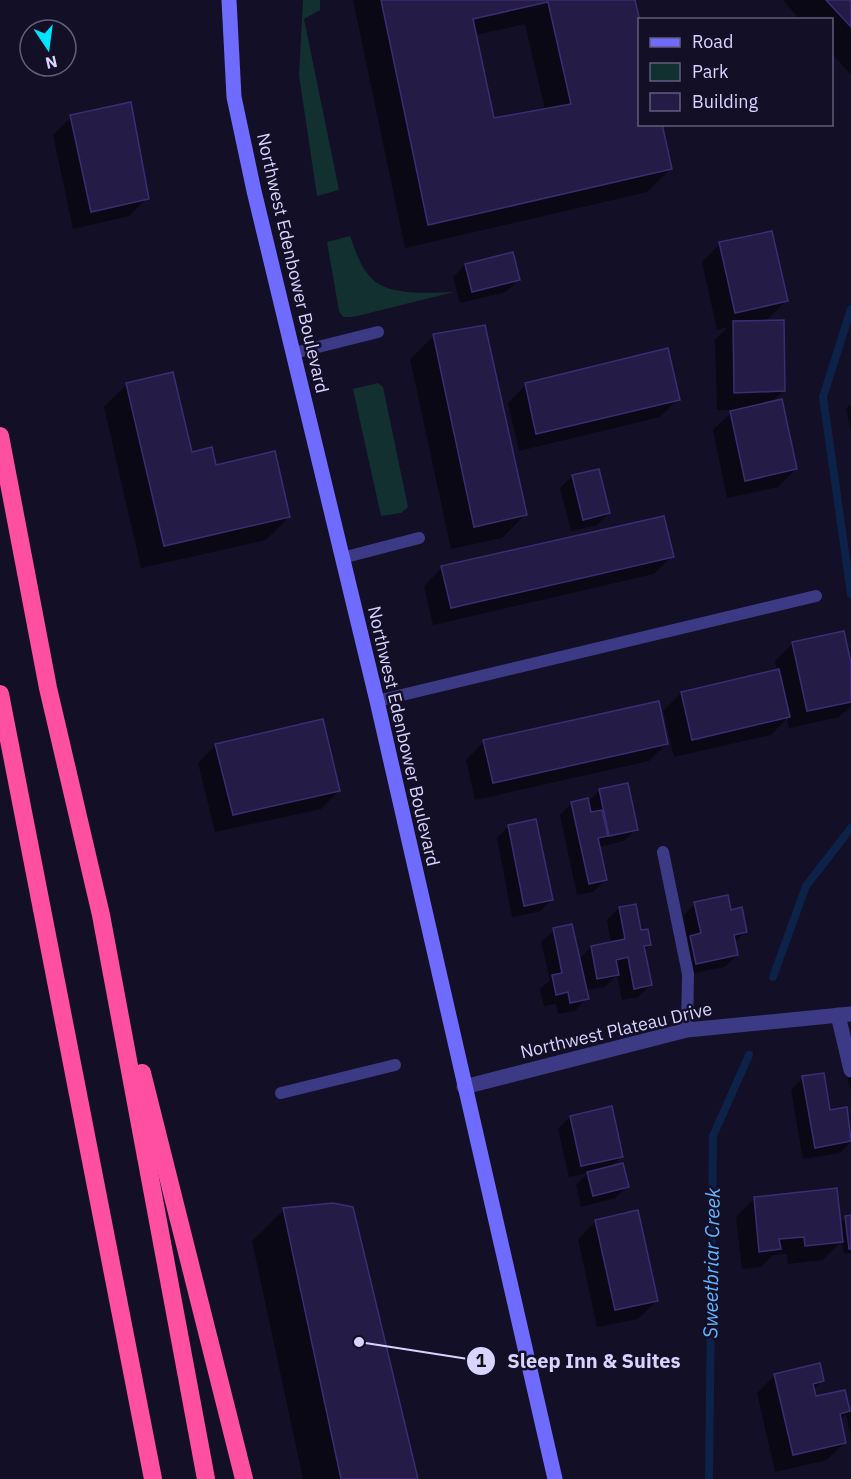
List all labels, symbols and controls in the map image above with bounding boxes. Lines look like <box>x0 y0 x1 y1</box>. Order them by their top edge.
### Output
north arrow <box>18 18 78 78</box>
legend <box>638 18 833 126</box>
text: Road <box>692 30 733 53</box>
text: N <box>43 52 59 74</box>
text: Park <box>692 60 729 83</box>
text: Building <box>692 90 759 113</box>
street label: Northwest Edenbower Boulevard <box>252 131 334 395</box>
street label: Northwest Edenbower Boulevard <box>363 604 445 868</box>
street label: Northwest Plateau Drive <box>518 997 714 1063</box>
water label: Sweetbriar Creek <box>696 1187 726 1338</box>
callout: Sleep Inn & Suites <box>466 1342 693 1380</box>
text: Sleep Inn & Suites <box>507 1347 681 1374</box>
text: 1 <box>476 1349 487 1372</box>

